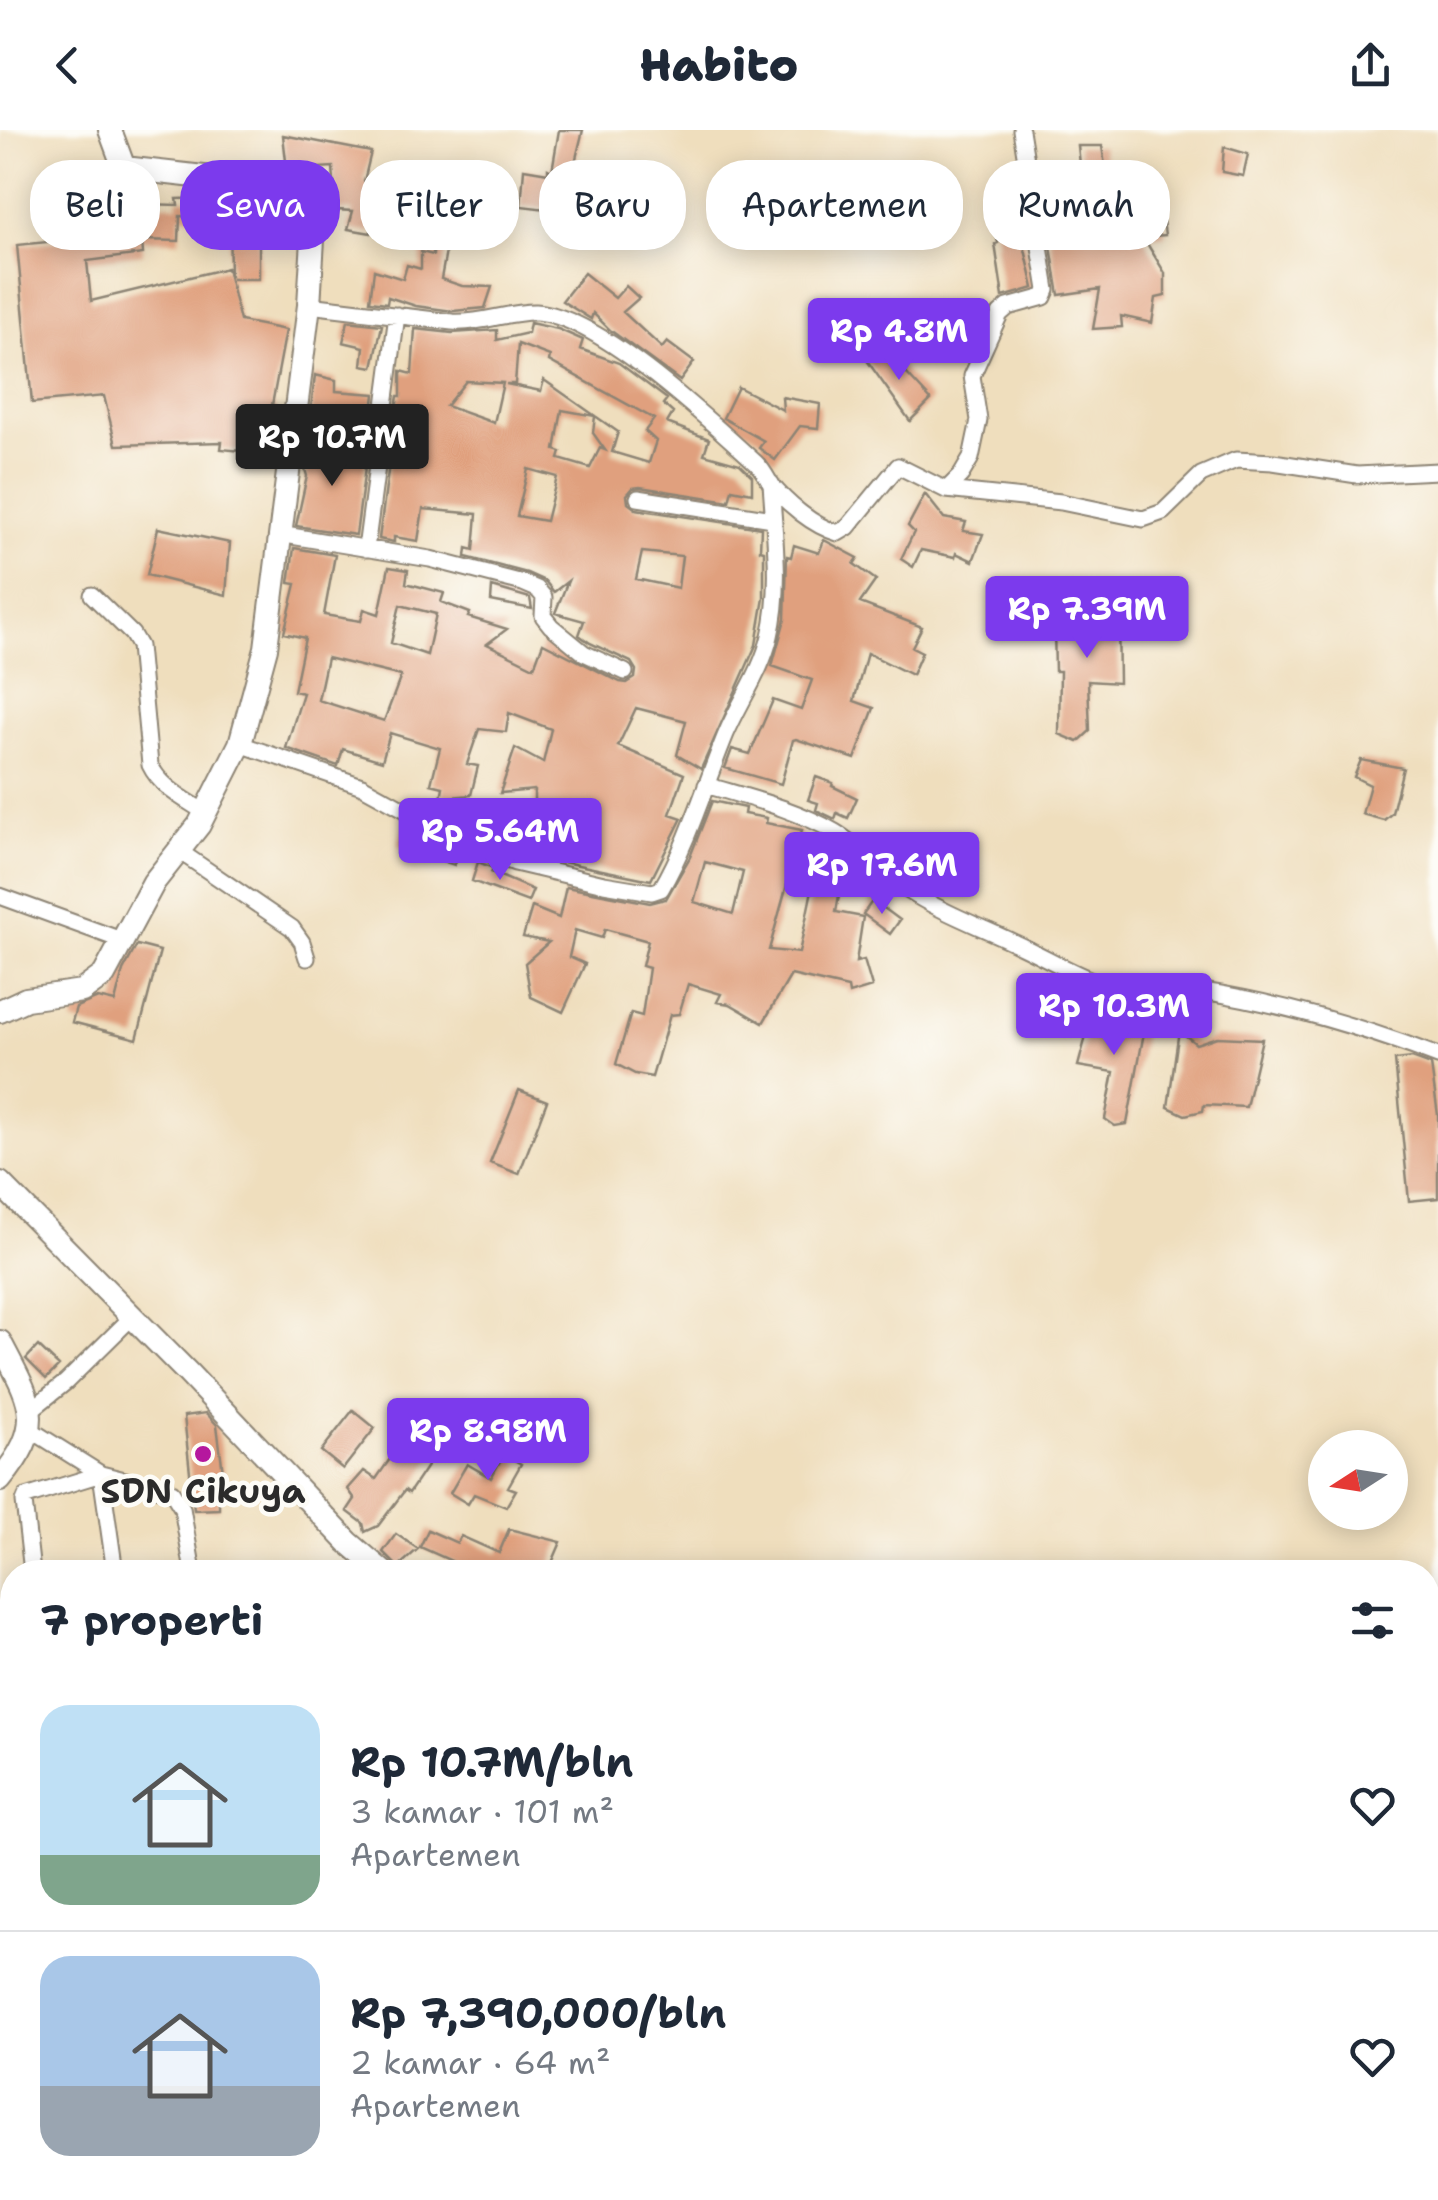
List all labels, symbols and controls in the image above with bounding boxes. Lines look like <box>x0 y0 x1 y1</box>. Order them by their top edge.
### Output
text: Habito <box>640 35 798 95</box>
icon: back <box>40 38 95 93</box>
icon: share <box>1343 38 1398 93</box>
chip: Beli <box>30 160 160 250</box>
chip: Sewa <box>180 160 340 250</box>
chip: Filter <box>360 160 519 250</box>
chip: Baru <box>539 160 686 250</box>
chip: Apartemen <box>706 160 963 250</box>
chip: Rumah <box>983 160 1170 250</box>
pin: Rp 4.8M <box>807 298 991 383</box>
text: Rp 4.8M <box>830 309 968 352</box>
pin: Rp 10.7M <box>229 404 435 489</box>
text: Rp 10.7M <box>258 415 406 458</box>
pin: Rp 7.39M <box>984 576 1190 661</box>
text: Rp 7.39M <box>1008 587 1166 630</box>
pin: Rp 5.64M <box>397 798 603 883</box>
text: Rp 5.64M <box>421 809 579 852</box>
pin: Rp 17.6M <box>779 832 985 917</box>
text: Rp 17.6M <box>806 843 958 886</box>
pin: Rp 10.3M <box>1011 973 1217 1058</box>
text: Rp 10.3M <box>1038 984 1190 1027</box>
pin: Rp 8.98M <box>385 1398 591 1483</box>
text: Rp 8.98M <box>409 1409 567 1452</box>
north arrow <box>1308 1430 1408 1530</box>
map controls <box>1308 1430 1408 1530</box>
marker: SDN Cikuya <box>192 1443 214 1465</box>
place label: SDN Cikuya <box>100 1467 306 1514</box>
text: 7 properti <box>40 1592 263 1648</box>
icon: filters <box>1345 1593 1400 1648</box>
text: Rp 10.7M/bln <box>350 1734 633 1790</box>
icon: home <box>120 1745 240 1865</box>
icon: heart <box>1345 1778 1400 1833</box>
text: 3 kamar · 101 m² <box>350 1790 614 1833</box>
text: Apartemen <box>350 1833 521 1876</box>
text: Rp 7,390,000/bln <box>350 1985 726 2041</box>
icon: home <box>120 1996 240 2116</box>
icon: heart <box>1345 2029 1400 2084</box>
text: 2 kamar · 64 m² <box>350 2041 610 2084</box>
text: Apartemen <box>350 2084 521 2127</box>

